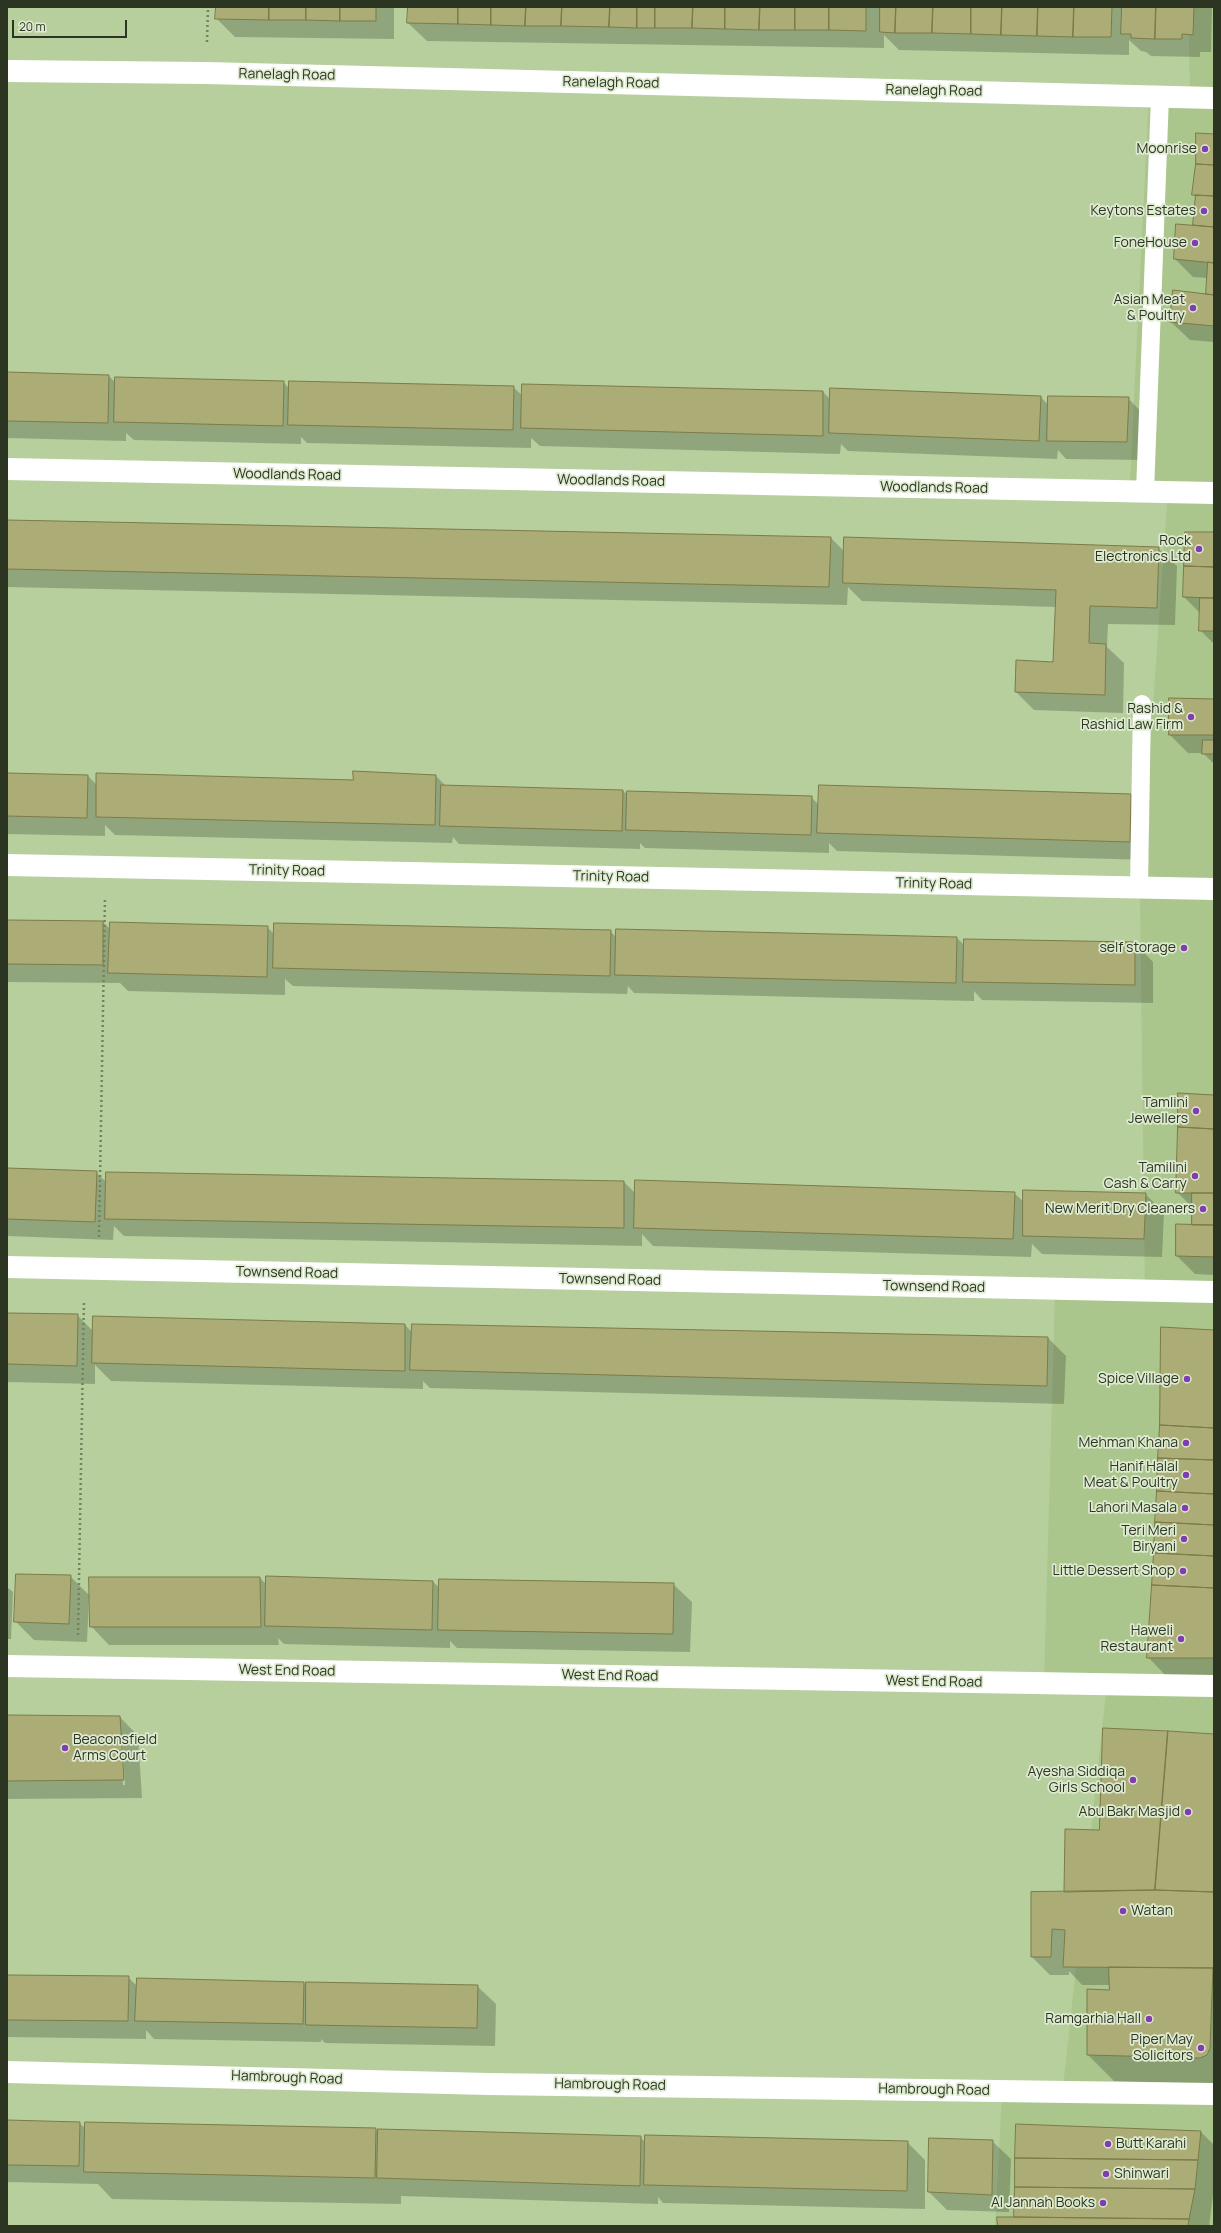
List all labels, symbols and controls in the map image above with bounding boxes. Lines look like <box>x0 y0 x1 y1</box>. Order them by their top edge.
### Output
scale bar <box>14 12 129 38</box>
text: 20 m <box>19 18 46 35</box>
street label: Ranelagh Road <box>239 66 335 84</box>
street label: Ranelagh Road <box>563 74 659 92</box>
street label: Ranelagh Road <box>886 82 982 100</box>
place label: Moonrise <box>1137 141 1197 157</box>
marker: Moonrise <box>1200 144 1210 154</box>
place label: Keytons Estates <box>1091 203 1196 219</box>
marker: Keytons Estates <box>1199 206 1209 216</box>
place label: FoneHouse <box>1114 235 1187 251</box>
marker: FoneHouse <box>1190 238 1200 248</box>
place label: Asian Meat & Poultry <box>1113 292 1185 324</box>
marker: Asian Meat & Poultry <box>1188 303 1198 313</box>
street label: Woodlands Road <box>233 466 341 484</box>
street label: Woodlands Road <box>557 472 665 490</box>
street label: Woodlands Road <box>880 479 988 497</box>
place label: Rock Electronics Ltd <box>1095 533 1191 566</box>
marker: Rock Electronics Ltd <box>1194 544 1204 554</box>
place label: Rashid & Rashid Law Firm <box>1081 701 1183 734</box>
marker: Rashid & Rashid Law Firm <box>1186 712 1196 722</box>
street label: Trinity Road <box>249 862 325 880</box>
street label: Trinity Road <box>573 868 649 886</box>
street label: Trinity Road <box>896 875 972 893</box>
place label: self storage <box>1099 940 1176 956</box>
marker: self storage <box>1179 943 1189 953</box>
place label: Tamlini Jewellers <box>1128 1095 1188 1128</box>
marker: Tamlini Jewellers <box>1191 1106 1201 1116</box>
place label: Tamilini Cash & Carry <box>1104 1160 1187 1192</box>
marker: Tamilini Cash & Carry <box>1190 1171 1200 1181</box>
place label: New Merit Dry Cleaners <box>1045 1201 1195 1217</box>
marker: New Merit Dry Cleaners <box>1198 1204 1208 1214</box>
street label: Townsend Road <box>236 1264 338 1282</box>
street label: Townsend Road <box>559 1271 661 1289</box>
street label: Townsend Road <box>883 1278 985 1296</box>
place label: Spice Village <box>1098 1371 1179 1387</box>
marker: Spice Village <box>1182 1374 1192 1384</box>
place label: Mehman Khana <box>1078 1435 1178 1451</box>
marker: Mehman Khana <box>1181 1438 1191 1448</box>
place label: Hanif Halal Meat & Poultry <box>1084 1459 1178 1492</box>
marker: Hanif Halal Meat & Poultry <box>1181 1470 1191 1480</box>
place label: Lahori Masala <box>1089 1500 1177 1516</box>
marker: Lahori Masala <box>1180 1503 1190 1513</box>
place label: Teri Meri Biryani <box>1121 1523 1176 1556</box>
marker: Teri Meri Biryani <box>1179 1534 1189 1544</box>
place label: Little Dessert Shop <box>1053 1563 1175 1579</box>
marker: Little Dessert Shop <box>1178 1566 1188 1576</box>
place label: Haweli Restaurant <box>1100 1623 1173 1656</box>
marker: Haweli Restaurant <box>1176 1634 1186 1644</box>
street label: West End Road <box>239 1662 335 1680</box>
street label: West End Road <box>562 1667 658 1685</box>
street label: West End Road <box>886 1673 982 1691</box>
place label: Beaconsfield Arms Court <box>73 1732 157 1764</box>
marker: Beaconsfield Arms Court <box>60 1743 70 1753</box>
place label: Ayesha Siddiqa Girls School <box>1027 1764 1125 1796</box>
marker: Ayesha Siddiqa Girls School <box>1128 1775 1138 1785</box>
place label: Abu Bakr Masjid <box>1079 1804 1180 1820</box>
marker: Abu Bakr Masjid <box>1183 1807 1193 1817</box>
place label: Watan <box>1131 1903 1173 1919</box>
marker: Watan <box>1118 1906 1128 1916</box>
place label: Ramgarhia Hall <box>1045 2011 1141 2027</box>
marker: Ramgarhia Hall <box>1144 2014 1154 2024</box>
place label: Piper May Solicitors <box>1130 2032 1193 2064</box>
marker: Piper May Solicitors <box>1196 2043 1206 2053</box>
street label: Hambrough Road <box>231 2068 343 2088</box>
street label: Hambrough Road <box>554 2076 666 2094</box>
street label: Hambrough Road <box>878 2081 990 2099</box>
place label: Butt Karahi <box>1116 2136 1186 2152</box>
marker: Butt Karahi <box>1103 2139 1113 2149</box>
place label: Shinwari <box>1114 2166 1169 2182</box>
marker: Shinwari <box>1101 2169 1111 2179</box>
place label: Al Jannah Books <box>991 2195 1095 2211</box>
marker: Al Jannah Books <box>1098 2198 1108 2208</box>

